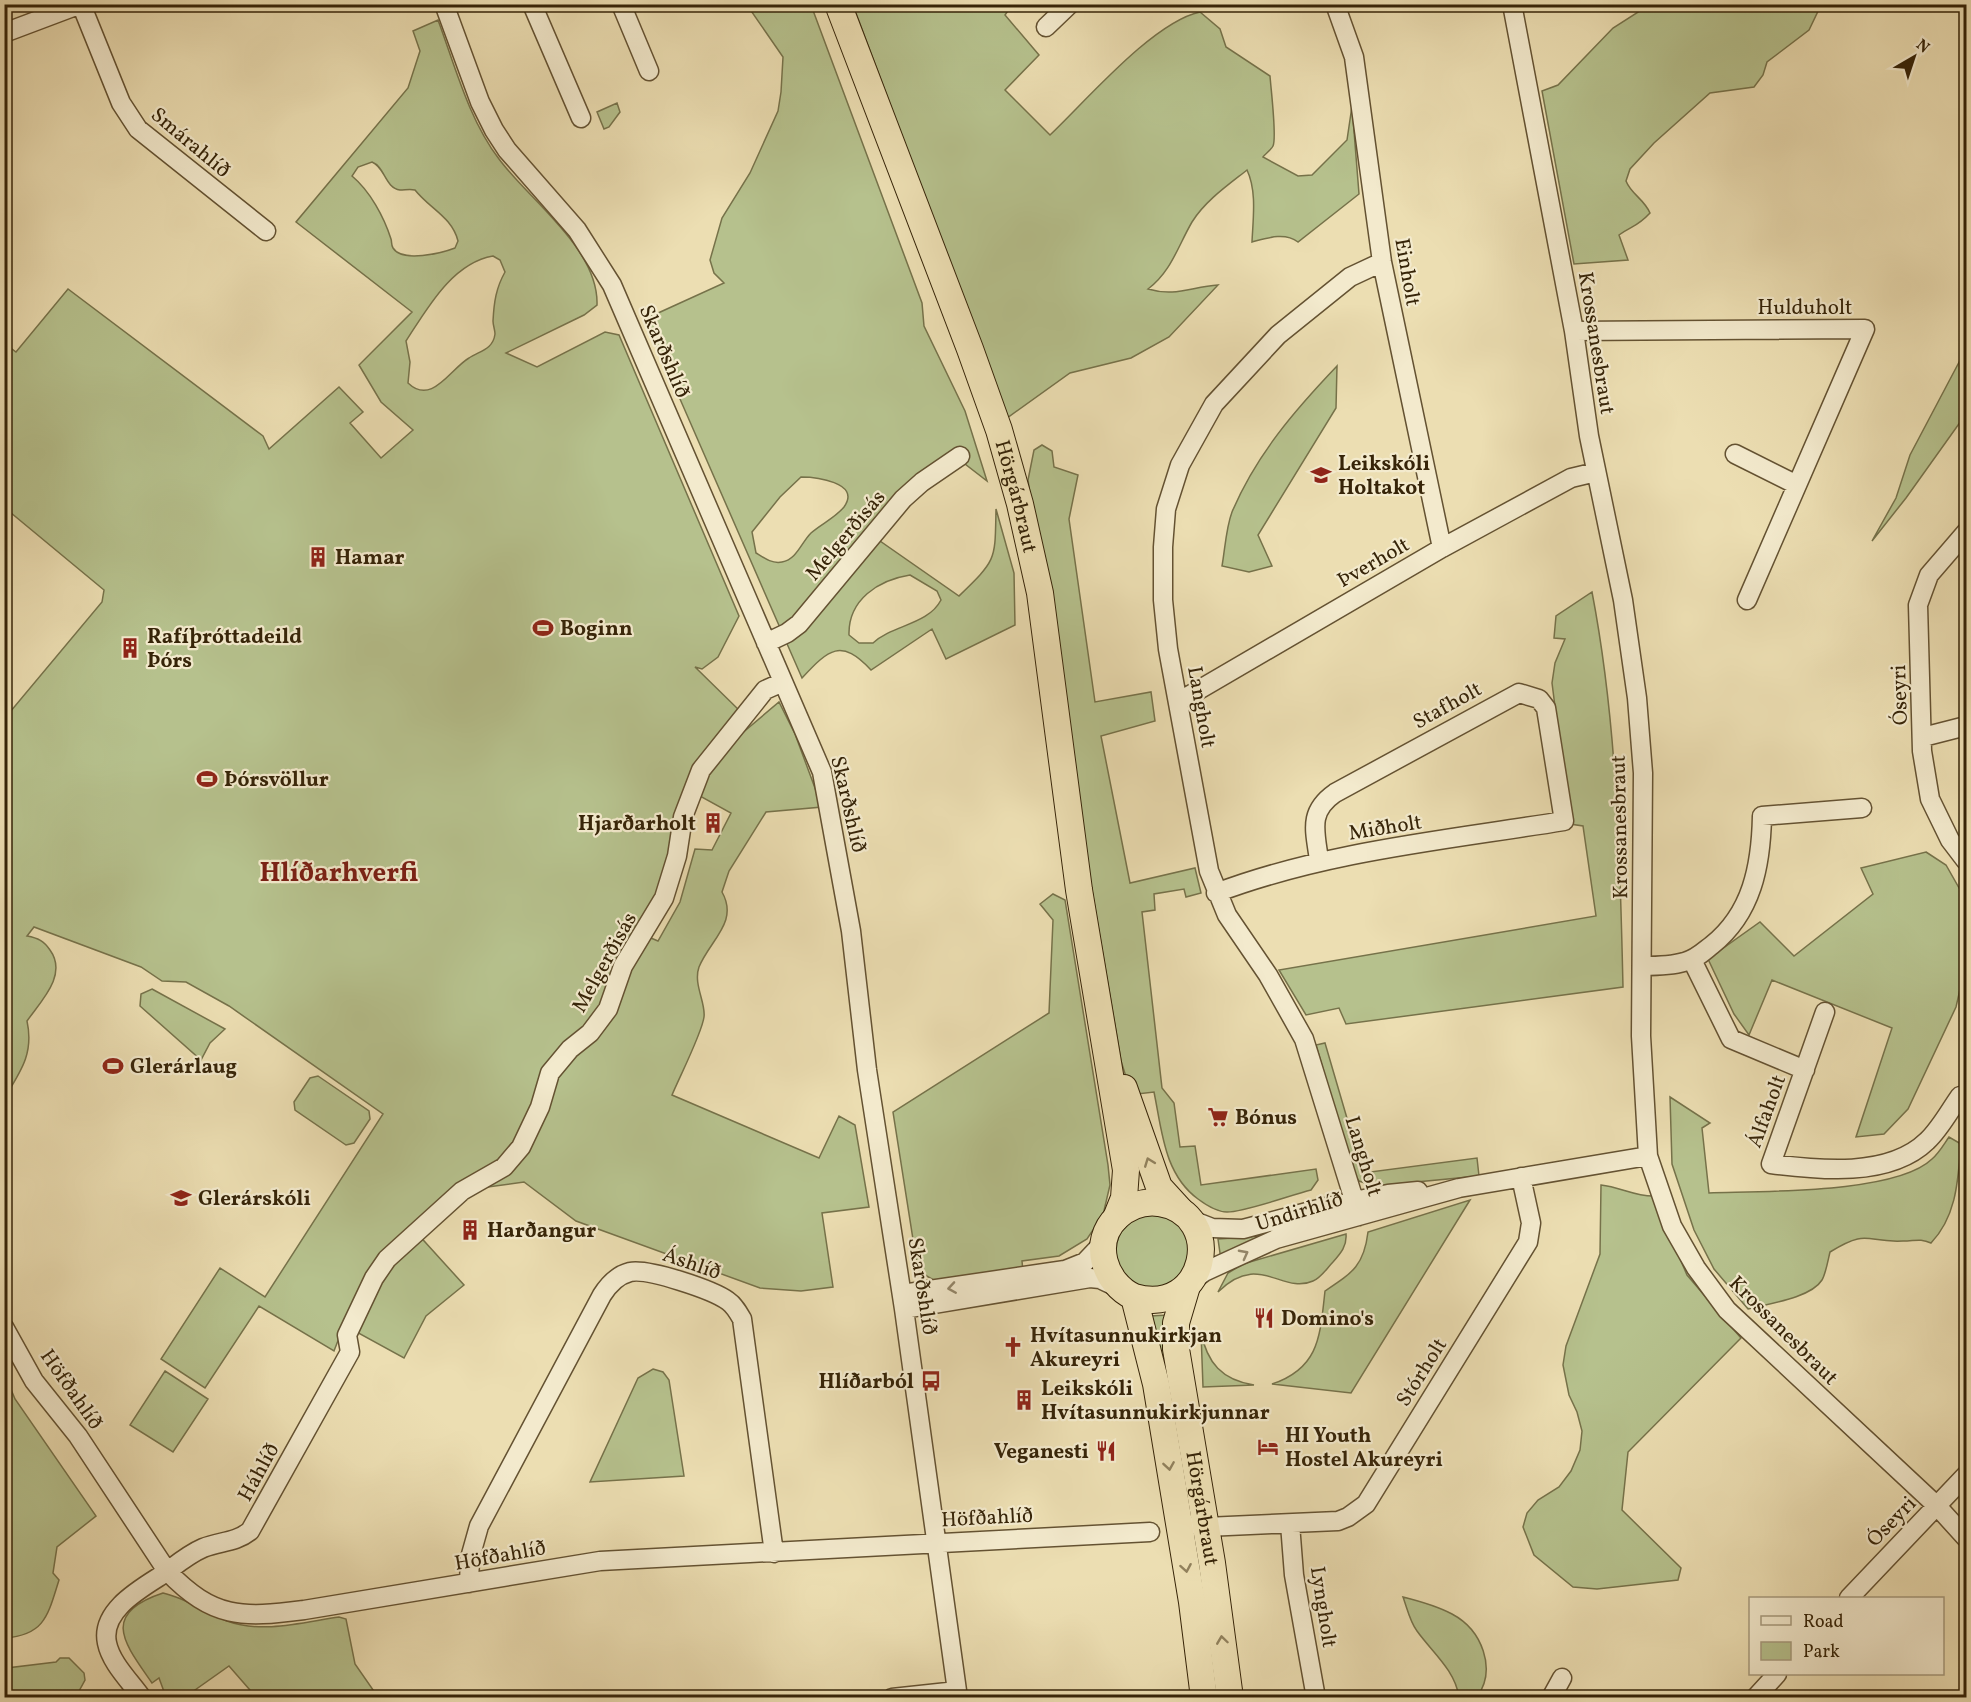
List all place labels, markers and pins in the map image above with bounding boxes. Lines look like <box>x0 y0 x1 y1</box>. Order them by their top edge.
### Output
place label: Leikskóli Holtakot <box>1338 450 1430 503</box>
school or university icon: Leikskóli Holtakot <box>1309 463 1333 487</box>
place label: Hamar <box>335 544 405 573</box>
building icon: Hamar <box>306 545 330 569</box>
place label: Boginn <box>560 615 633 644</box>
sports icon: Boginn <box>531 616 555 640</box>
place label: Rafíþróttadeild Þórs <box>147 623 302 676</box>
building icon: Rafíþróttadeild Þórs <box>118 636 142 660</box>
place label: Þórsvöllur <box>224 766 329 795</box>
sports icon: Þórsvöllur <box>195 767 219 791</box>
place label: Hjarðarholt <box>578 810 696 839</box>
building icon: Hjarðarholt <box>701 811 725 835</box>
place label: Glerárlaug <box>130 1053 237 1082</box>
sports icon: Glerárlaug <box>101 1054 125 1078</box>
place label: Bónus <box>1235 1104 1297 1133</box>
supermarket icon: Bónus <box>1206 1105 1230 1129</box>
place label: Glerárskóli <box>198 1185 311 1214</box>
school or university icon: Glerárskóli <box>169 1186 193 1210</box>
place label: Harðangur <box>487 1217 596 1246</box>
building icon: Harðangur <box>458 1218 482 1242</box>
place label: Domino's <box>1281 1305 1374 1334</box>
restaurant icon: Domino's <box>1252 1306 1276 1330</box>
place label: Hvítasunnukirkjan Akureyri <box>1030 1322 1222 1375</box>
church icon: Hvítasunnukirkjan Akureyri <box>1001 1335 1025 1359</box>
place label: Hlíðarból <box>818 1368 914 1397</box>
bus stop icon: Hlíðarból <box>919 1369 943 1393</box>
place label: Leikskóli Hvítasunnukirkjunnar <box>1041 1375 1270 1428</box>
building icon: Leikskóli Hvítasunnukirkjunnar <box>1012 1388 1036 1412</box>
place label: HI Youth Hostel Akureyri <box>1285 1422 1443 1475</box>
hotel icon: HI Youth Hostel Akureyri <box>1256 1435 1280 1459</box>
place label: Veganesti <box>994 1438 1089 1467</box>
restaurant icon: Veganesti <box>1094 1439 1118 1463</box>

